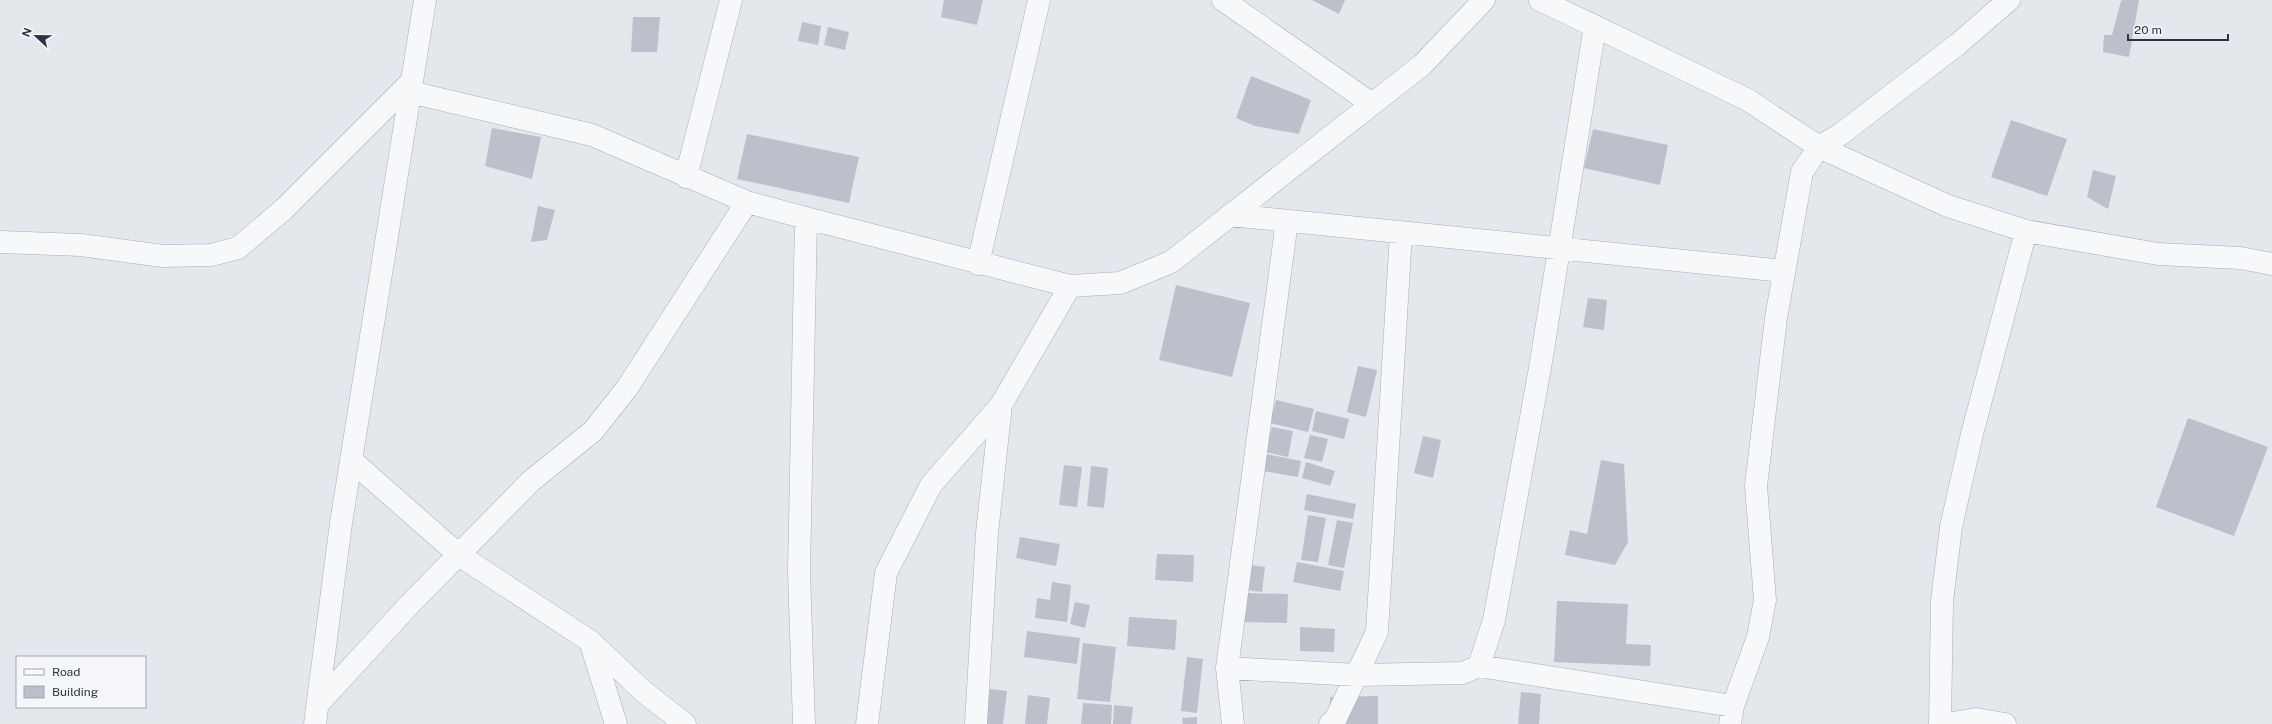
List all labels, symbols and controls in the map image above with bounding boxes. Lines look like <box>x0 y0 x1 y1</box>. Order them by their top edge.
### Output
north arrow <box>16 16 56 56</box>
scale bar <box>2128 16 2228 42</box>
text: 20 m <box>2134 23 2162 37</box>
text: N <box>20 26 34 38</box>
legend <box>16 656 146 708</box>
text: Road <box>52 665 80 679</box>
text: Building <box>52 685 98 699</box>

